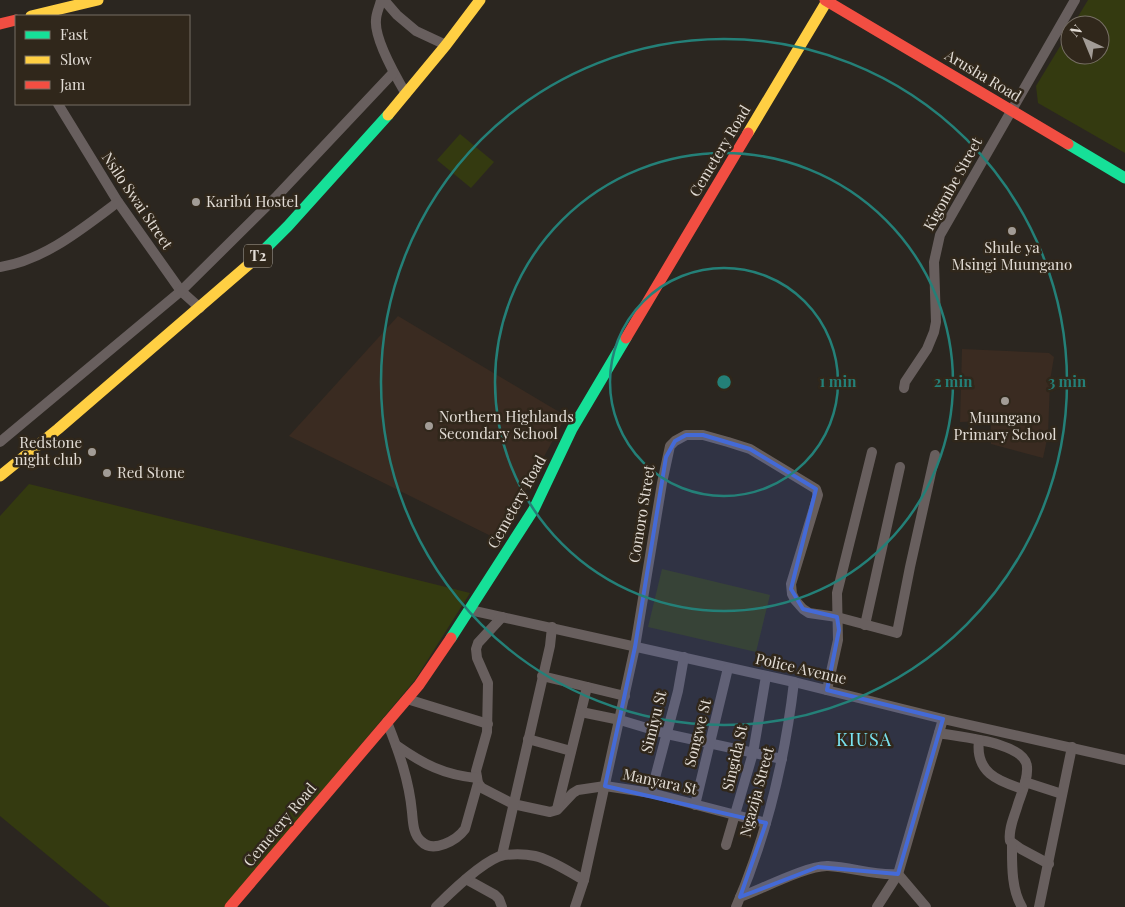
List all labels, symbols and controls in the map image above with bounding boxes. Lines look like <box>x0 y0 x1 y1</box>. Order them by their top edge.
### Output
legend <box>15 15 190 105</box>
north arrow <box>1060 15 1110 65</box>
text: N <box>1065 20 1086 41</box>
text: Fast <box>60 24 89 44</box>
street label: Arusha Road <box>941 44 1026 106</box>
text: Slow <box>60 49 92 69</box>
text: Jam <box>59 74 86 94</box>
street label: Cemetery Road <box>684 101 754 200</box>
street label: Kigombe Street <box>918 133 986 234</box>
street label: Nsilo Swai Street <box>98 148 178 253</box>
place label: Karibú Hostel <box>206 191 298 211</box>
marker: Karibú Hostel <box>190 196 202 208</box>
marker: Shule ya Msingi Muungano <box>1006 225 1018 237</box>
place label: Shule ya Msingi Muungano <box>952 237 1072 274</box>
road number: T2 <box>244 245 272 268</box>
text: 1 min <box>820 371 857 391</box>
text: 2 min <box>934 371 973 391</box>
text: 3 min <box>1048 371 1087 391</box>
centre of rings <box>715 373 733 391</box>
marker: Muungano Primary School <box>999 395 1011 407</box>
place label: Northern Highlands Secondary School <box>439 406 574 443</box>
place label: Muungano Primary School <box>953 407 1057 444</box>
marker: Northern Highlands Secondary School <box>423 420 435 432</box>
place label: Redstone night club <box>14 432 82 469</box>
marker: Redstone night club <box>86 446 98 458</box>
street label: Cemetery Road <box>482 451 550 552</box>
place label: Red Stone <box>117 462 185 482</box>
street label: Comoro Street <box>623 463 659 564</box>
marker: Red Stone <box>101 467 113 479</box>
street label: Police Avenue <box>754 648 849 688</box>
street label: Simiyu St <box>636 688 671 755</box>
street label: Songwe St <box>679 696 715 769</box>
street label: Singida St <box>717 722 751 793</box>
district label: KIUSA <box>836 727 892 751</box>
street label: Ngazija Street <box>734 744 778 839</box>
street label: Manyara St <box>621 763 700 799</box>
street label: Cemetery Road <box>238 778 320 870</box>

